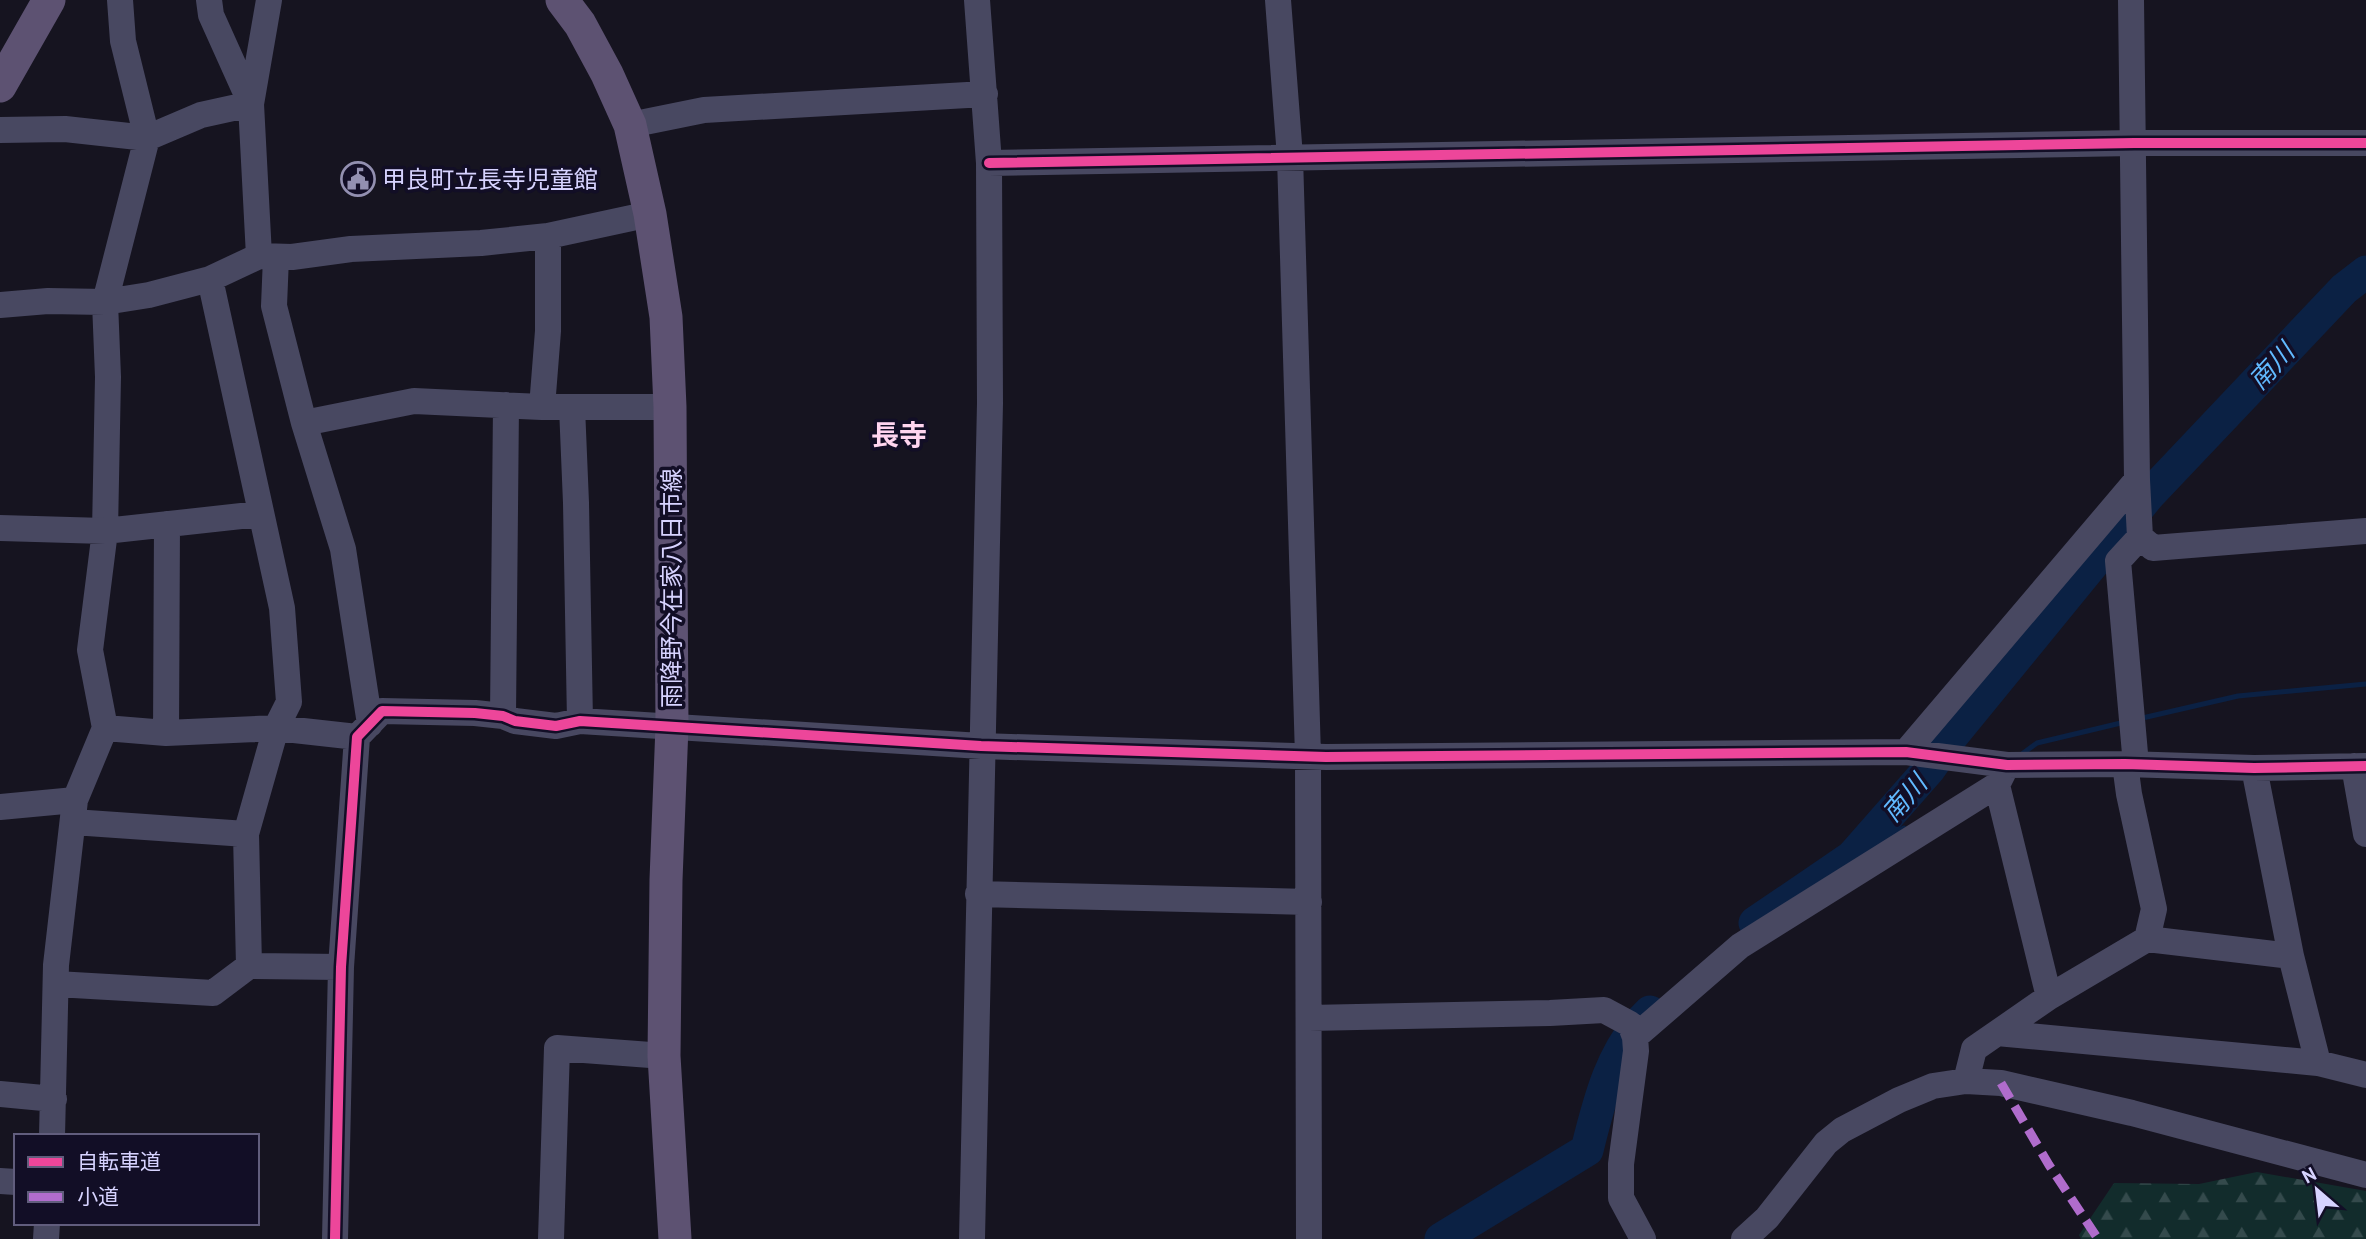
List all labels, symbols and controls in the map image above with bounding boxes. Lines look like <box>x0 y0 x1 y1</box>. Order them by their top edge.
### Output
public building icon: 甲良町立長寺児童館 <box>339 160 377 198</box>
place label: 甲良町立長寺児童館 <box>382 164 598 195</box>
water label: 南川 <box>2241 334 2303 396</box>
district label: 長寺 <box>871 416 927 453</box>
street label: 雨降野今在家八日市線 <box>656 468 687 708</box>
water label: 南川 <box>1874 765 1935 828</box>
legend <box>14 1134 259 1225</box>
text: 自転車道 <box>77 1148 161 1175</box>
north arrow <box>2282 1155 2352 1225</box>
text: N <box>2298 1161 2320 1189</box>
text: 小道 <box>77 1183 119 1210</box>

